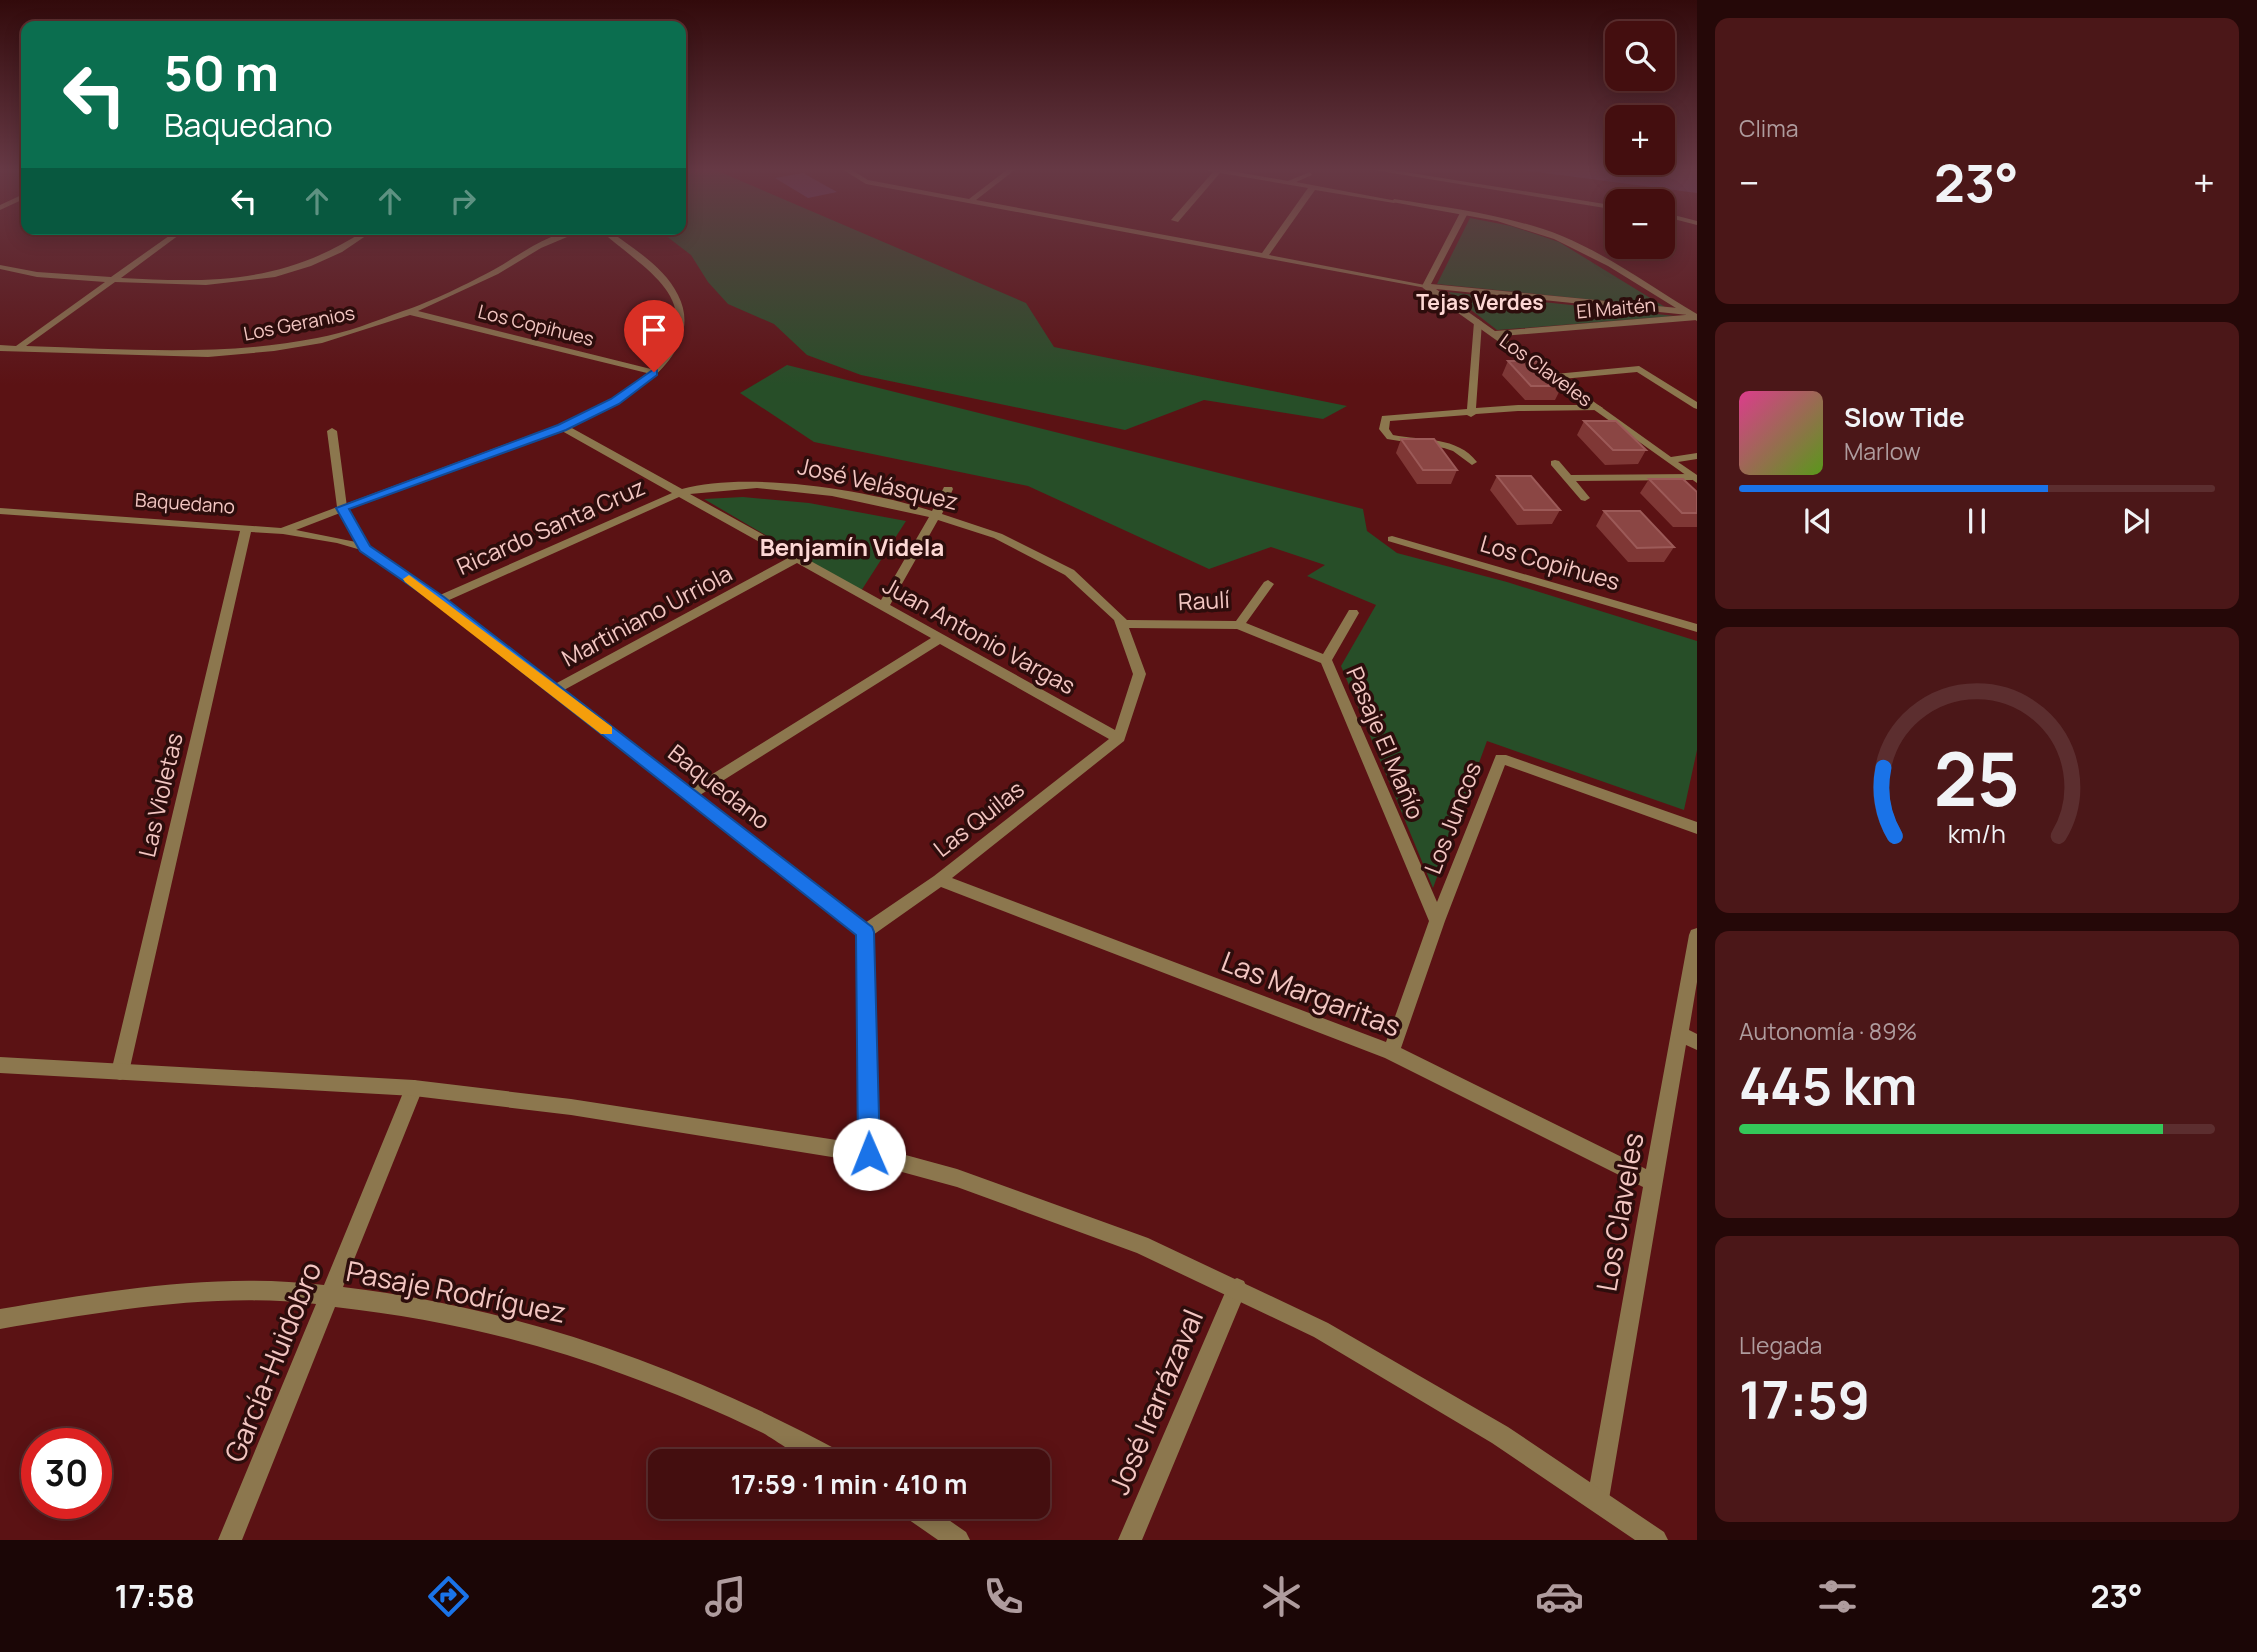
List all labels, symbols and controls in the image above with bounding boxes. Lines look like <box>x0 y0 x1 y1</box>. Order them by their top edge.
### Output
map controls <box>1605 21 1675 259</box>
button: search <box>1605 21 1675 91</box>
text: 50 m <box>164 39 279 106</box>
icon: left <box>49 49 140 140</box>
text: Baquedano <box>164 103 333 147</box>
button: + <box>1605 105 1675 175</box>
text: Clima <box>1739 112 1798 144</box>
text: 23° <box>1934 147 2019 218</box>
text: − <box>1739 156 1760 208</box>
text: + <box>2193 156 2215 208</box>
icon: left <box>225 182 263 220</box>
icon: ahead <box>298 182 336 220</box>
icon: ahead <box>371 182 409 220</box>
icon: right <box>444 182 482 220</box>
button: − <box>1605 189 1675 259</box>
district label: Tejas Verdes <box>1416 288 1544 316</box>
street label: El Maitén <box>1575 292 1657 324</box>
street label: Los Copihues <box>475 298 597 352</box>
street label: Los Geranios <box>241 299 357 347</box>
pin <box>624 300 684 372</box>
icon: arrive <box>635 311 673 349</box>
street label: Los Claveles <box>1494 328 1598 412</box>
text: Slow Tide <box>1844 399 1965 435</box>
text: Marlow <box>1844 435 1921 467</box>
street label: José Velásquez <box>795 449 961 517</box>
street label: Ricardo Santa Cruz <box>451 470 650 582</box>
street label: Baquedano <box>134 487 236 519</box>
icon: previous <box>1799 502 1837 540</box>
icon: pause <box>1958 502 1996 540</box>
icon: next <box>2117 502 2155 540</box>
street label: Los Copihues <box>1477 527 1624 597</box>
district label: Benjamín Videla <box>760 530 944 563</box>
street label: Martiniano Urriola <box>556 557 737 673</box>
street label: Juan Antonio Vargas <box>878 569 1081 701</box>
street label: Raulí <box>1177 583 1231 617</box>
street label: Pasaje El Mañío <box>1339 662 1432 824</box>
text: 25 <box>1934 728 2020 828</box>
street label: Las Violetas <box>130 730 190 860</box>
street label: Baquedano <box>662 736 777 836</box>
street label: Los Juncos <box>1416 757 1488 878</box>
street label: Las Quilas <box>926 773 1030 864</box>
text: km/h <box>1948 816 2006 851</box>
street label: Las Margaritas <box>1216 941 1406 1045</box>
text: Autonomía · 89% <box>1739 1015 1917 1047</box>
text: 445 km <box>1739 1050 1917 1121</box>
position arrow <box>832 1117 906 1191</box>
street label: Los Claveles <box>1586 1130 1652 1294</box>
street label: Pasaje Rodríguez <box>343 1251 569 1331</box>
street label: García-Huidobro <box>215 1256 329 1467</box>
street label: José Irarrázaval <box>1099 1303 1211 1500</box>
text: Llegada <box>1739 1329 1822 1361</box>
text: 17:59 <box>1739 1364 1870 1435</box>
speed limit sign: 30 <box>21 1428 112 1519</box>
text: 17:59 · 1 min · 410 m <box>731 1466 967 1502</box>
icon: directions <box>424 1572 473 1621</box>
icon: music <box>701 1572 750 1621</box>
icon: phone <box>979 1572 1028 1621</box>
icon: climate <box>1257 1572 1306 1621</box>
icon: car <box>1535 1572 1584 1621</box>
icon: filters <box>1813 1572 1862 1621</box>
text: 17:58 <box>114 1574 195 1618</box>
text: 23° <box>2091 1574 2143 1618</box>

